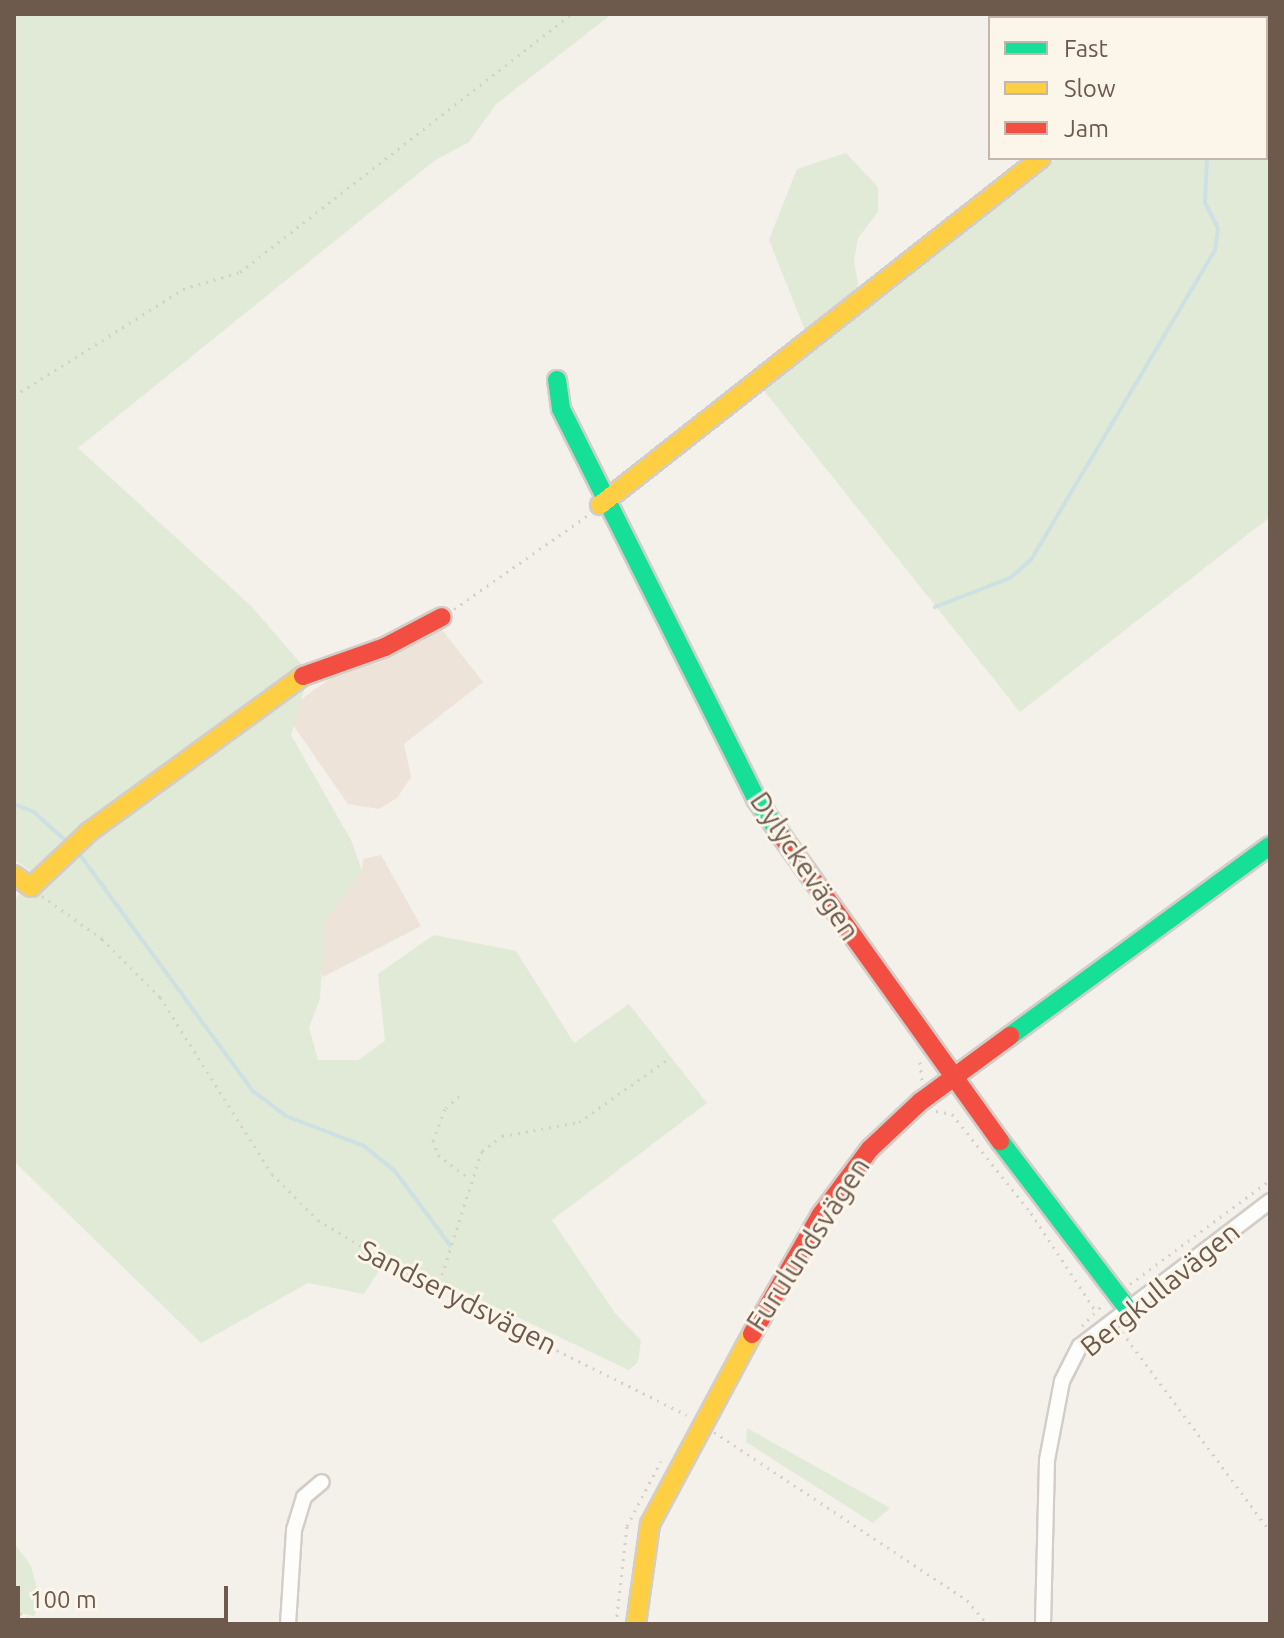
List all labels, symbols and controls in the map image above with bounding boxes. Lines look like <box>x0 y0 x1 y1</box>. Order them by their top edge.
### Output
legend <box>988 16 1268 160</box>
text: Fast <box>1064 35 1108 62</box>
text: Slow <box>1064 75 1116 102</box>
text: Jam <box>1064 115 1109 142</box>
street label: Dylyckevägen <box>743 785 867 947</box>
street label: Furulundsvägen <box>739 1151 877 1337</box>
street label: Bergkullavägen <box>1074 1215 1246 1363</box>
street label: Sandserydsvägen <box>353 1233 563 1361</box>
scale bar <box>20 1570 232 1620</box>
text: 100 m <box>30 1586 97 1613</box>

